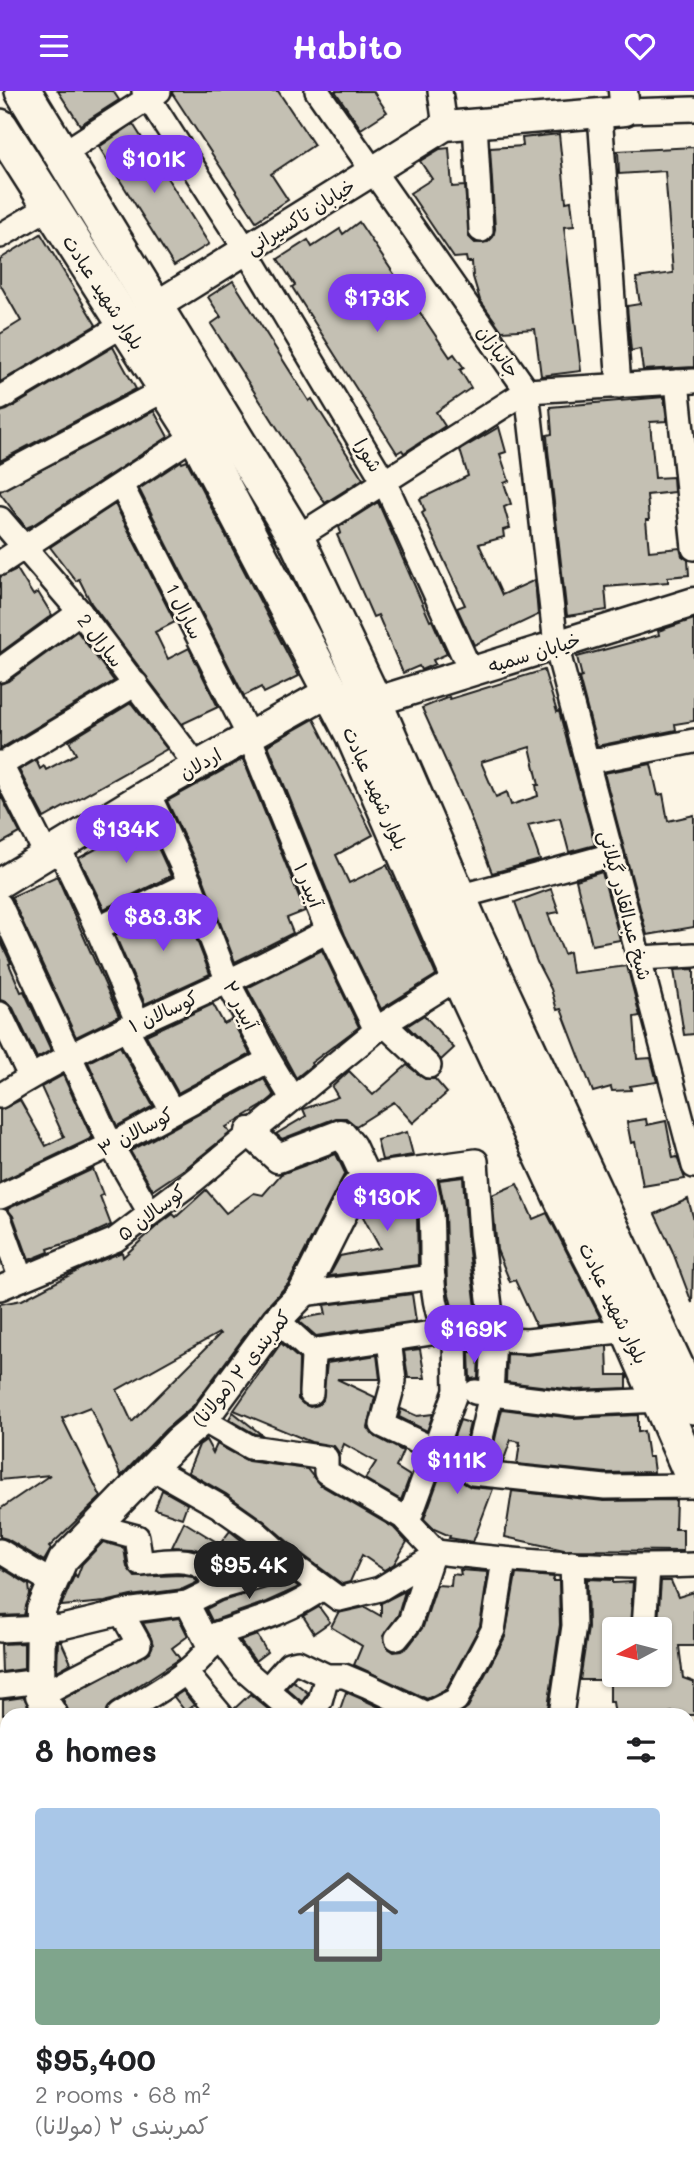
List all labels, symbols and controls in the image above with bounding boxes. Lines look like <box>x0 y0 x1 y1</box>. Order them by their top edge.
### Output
text: Habito <box>292 25 402 67</box>
icon: menu <box>35 27 73 65</box>
icon: heart <box>621 27 659 65</box>
pin: $101K <box>105 135 203 195</box>
text: $101K <box>122 143 186 173</box>
street label: خیابان تاکسیرانی <box>241 172 360 260</box>
street label: بلوار شهید عبادت <box>57 230 151 354</box>
pin: $173K <box>328 275 426 334</box>
text: $173K <box>344 282 410 312</box>
street label: جانبازان <box>472 320 526 382</box>
street label: شورا <box>349 433 389 477</box>
street label: سارال 1 <box>160 579 210 643</box>
street label: سارال 2 <box>72 608 130 672</box>
street label: خیابان سمیه <box>485 626 583 678</box>
street label: بلوار شهید عبادت <box>338 722 414 854</box>
street label: اردلان <box>175 741 225 785</box>
pin: $134K <box>77 805 175 865</box>
text: $134K <box>92 813 160 843</box>
street label: شیخ عبدالقادر گیلانی <box>593 827 658 983</box>
street label: آبیدر ۱ <box>289 859 330 912</box>
pin: $83.3K <box>106 893 220 953</box>
text: $83.3K <box>124 901 202 931</box>
street label: آبیدر ۲ <box>218 976 264 1035</box>
street label: کوسالان ۱ <box>125 984 202 1039</box>
street label: کوسالان ۳ <box>93 1101 177 1162</box>
pin: $130K <box>338 1173 436 1233</box>
street label: کوسالان ۵ <box>112 1178 191 1247</box>
text: $130K <box>353 1181 421 1211</box>
street label: بلوار شهید عبادت <box>574 1238 654 1368</box>
street label: کمربندی ۲ (مولانا) <box>186 1304 297 1432</box>
pin: $169K <box>425 1305 523 1365</box>
text: $169K <box>440 1313 508 1343</box>
pin: $111K <box>408 1437 506 1496</box>
text: $111K <box>427 1444 487 1474</box>
pin: $95.4K <box>192 1541 306 1601</box>
text: $95.4K <box>210 1549 288 1579</box>
north arrow <box>602 1617 672 1687</box>
map controls <box>602 1617 672 1687</box>
text: 8 homes <box>35 1730 157 1770</box>
icon: filters <box>622 1731 660 1769</box>
icon: home <box>285 1854 411 1980</box>
text: $95,400 <box>35 2039 156 2079</box>
text: 2 rooms · 68 m² <box>35 2079 210 2109</box>
text: کمربندی ۲ (مولانا) <box>35 2110 209 2140</box>

